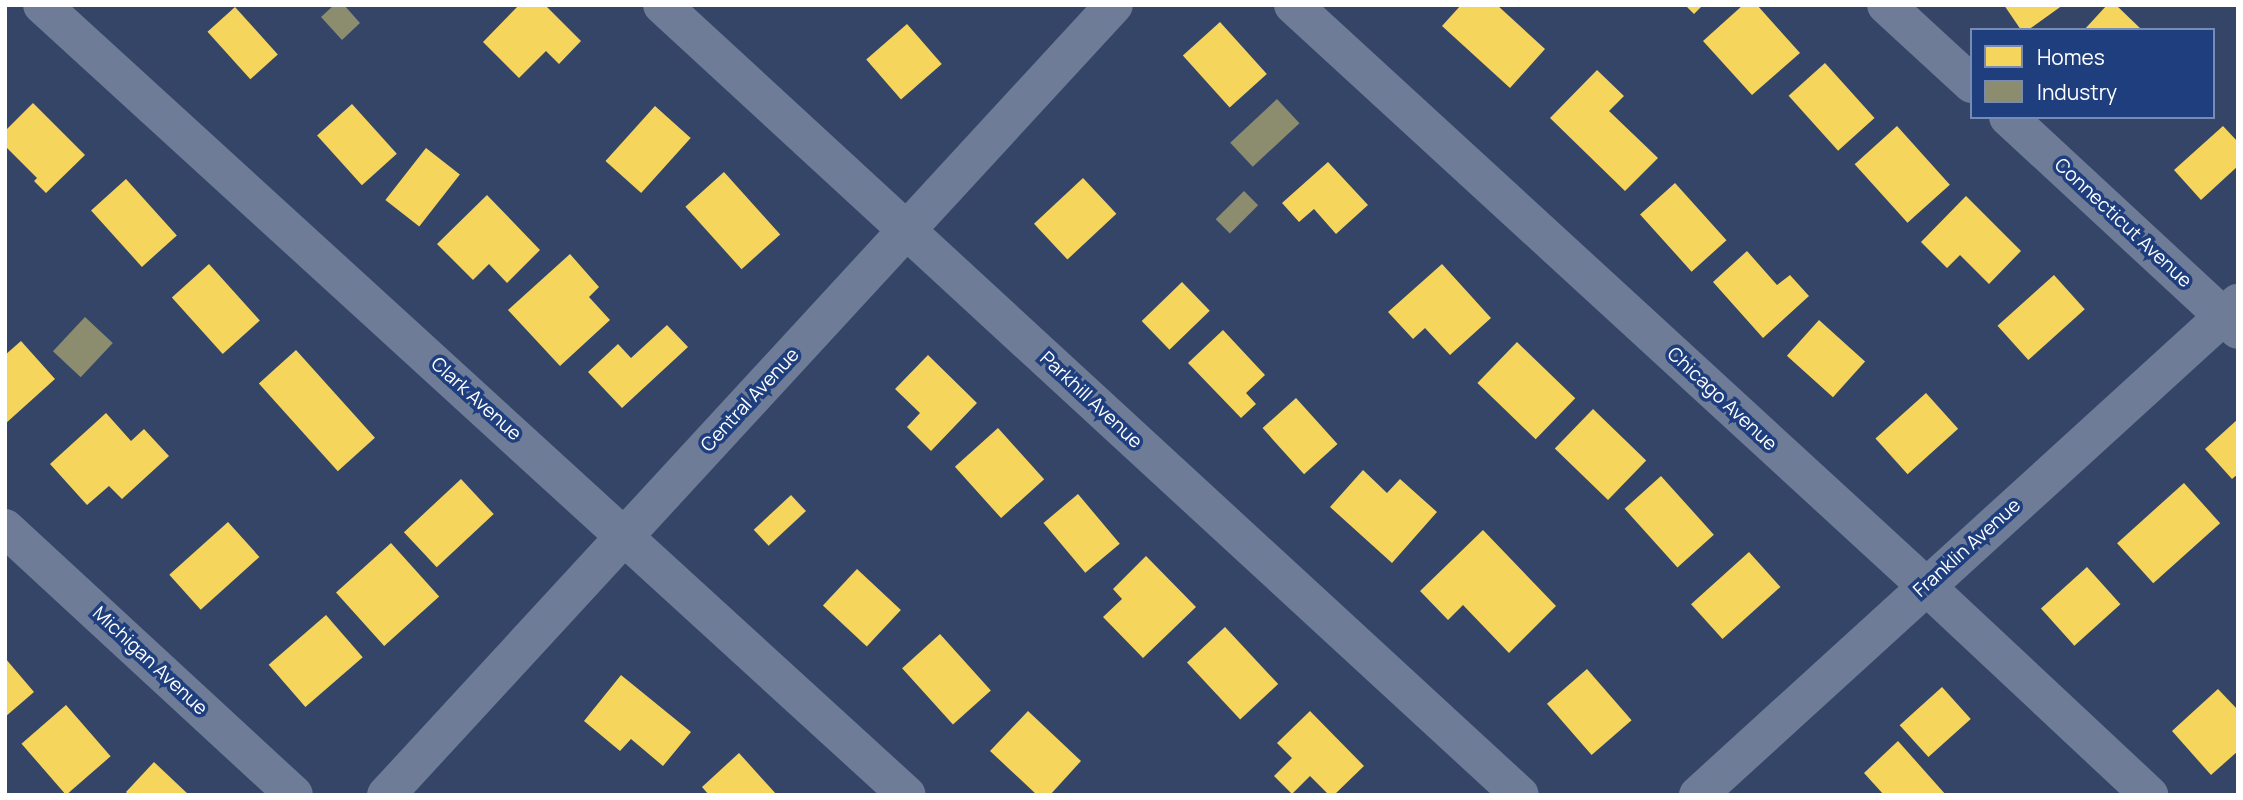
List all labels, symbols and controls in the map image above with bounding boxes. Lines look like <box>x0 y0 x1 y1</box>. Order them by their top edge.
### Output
legend <box>1970 28 2215 119</box>
text: Homes <box>2037 43 2105 71</box>
text: Industry <box>2037 78 2117 106</box>
street label: Connecticut Avenue <box>2050 154 2196 292</box>
street label: Chicago Avenue <box>1662 342 1782 456</box>
street label: Central Avenue <box>696 343 804 457</box>
street label: Parkhill Avenue <box>1035 347 1147 453</box>
street label: Clark Avenue <box>426 352 526 446</box>
street label: Franklin Avenue <box>1909 494 2025 602</box>
street label: Michigan Avenue <box>88 602 212 720</box>

